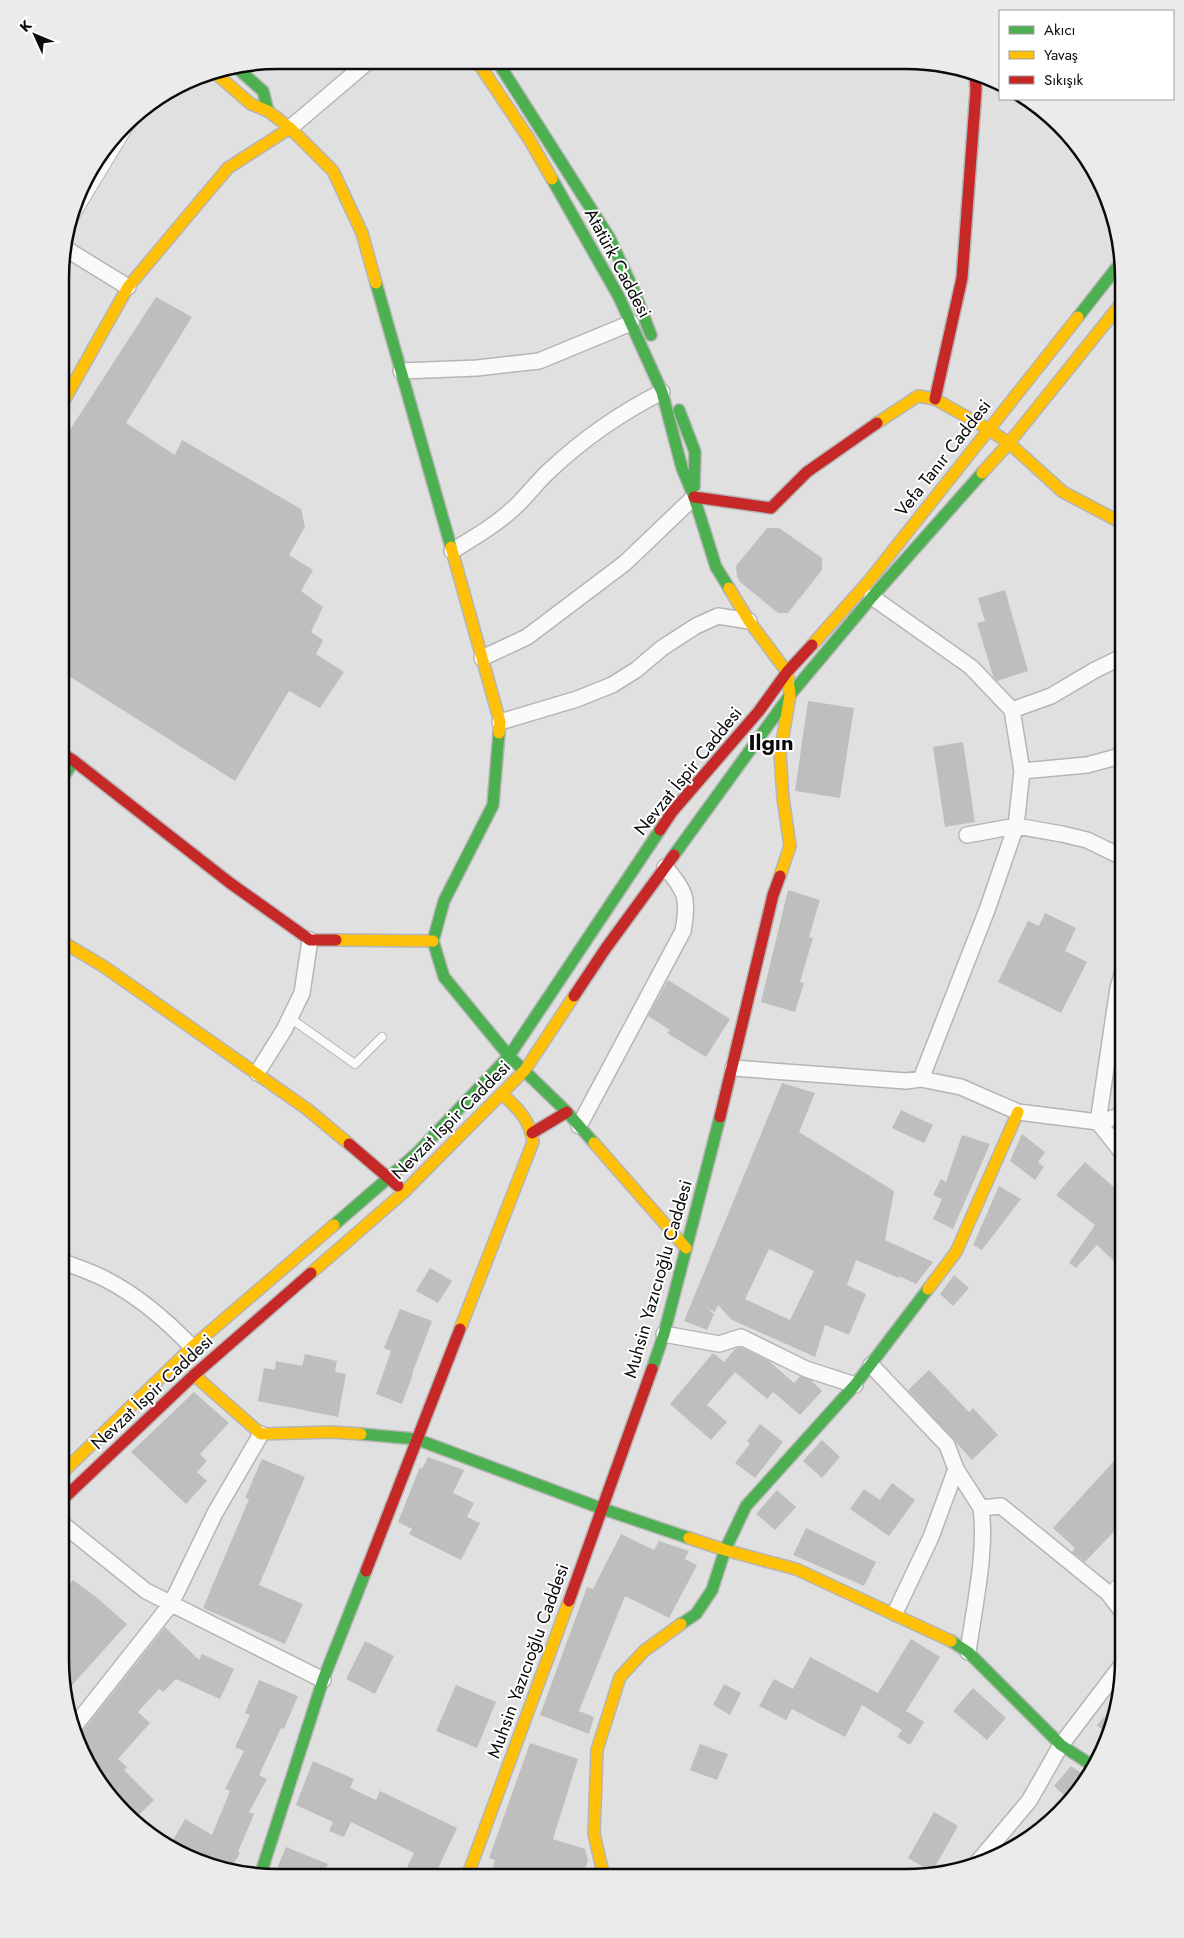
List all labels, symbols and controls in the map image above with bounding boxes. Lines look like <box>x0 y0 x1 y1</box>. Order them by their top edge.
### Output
north arrow <box>10 10 60 60</box>
legend <box>999 10 1174 100</box>
text: K <box>15 15 36 36</box>
text: Akıcı <box>1044 19 1075 41</box>
text: Yavaş <box>1044 44 1078 66</box>
text: Sıkışık <box>1044 69 1084 91</box>
street label: Atatürk Caddesi <box>578 204 658 322</box>
street label: Vefa Tanır Caddesi <box>889 394 997 522</box>
street label: Nevzat İspir Caddesi <box>628 701 748 841</box>
district label: Ilgın <box>748 726 794 758</box>
street label: Nevzat İspir Caddesi <box>386 1055 516 1185</box>
street label: Muhsin Yazıcıoğlu Caddesi <box>617 1177 699 1381</box>
street label: Nevzat İspir Caddesi <box>85 1328 219 1456</box>
street label: Muhsin Yazıcıoğlu Caddesi <box>481 1560 575 1762</box>

